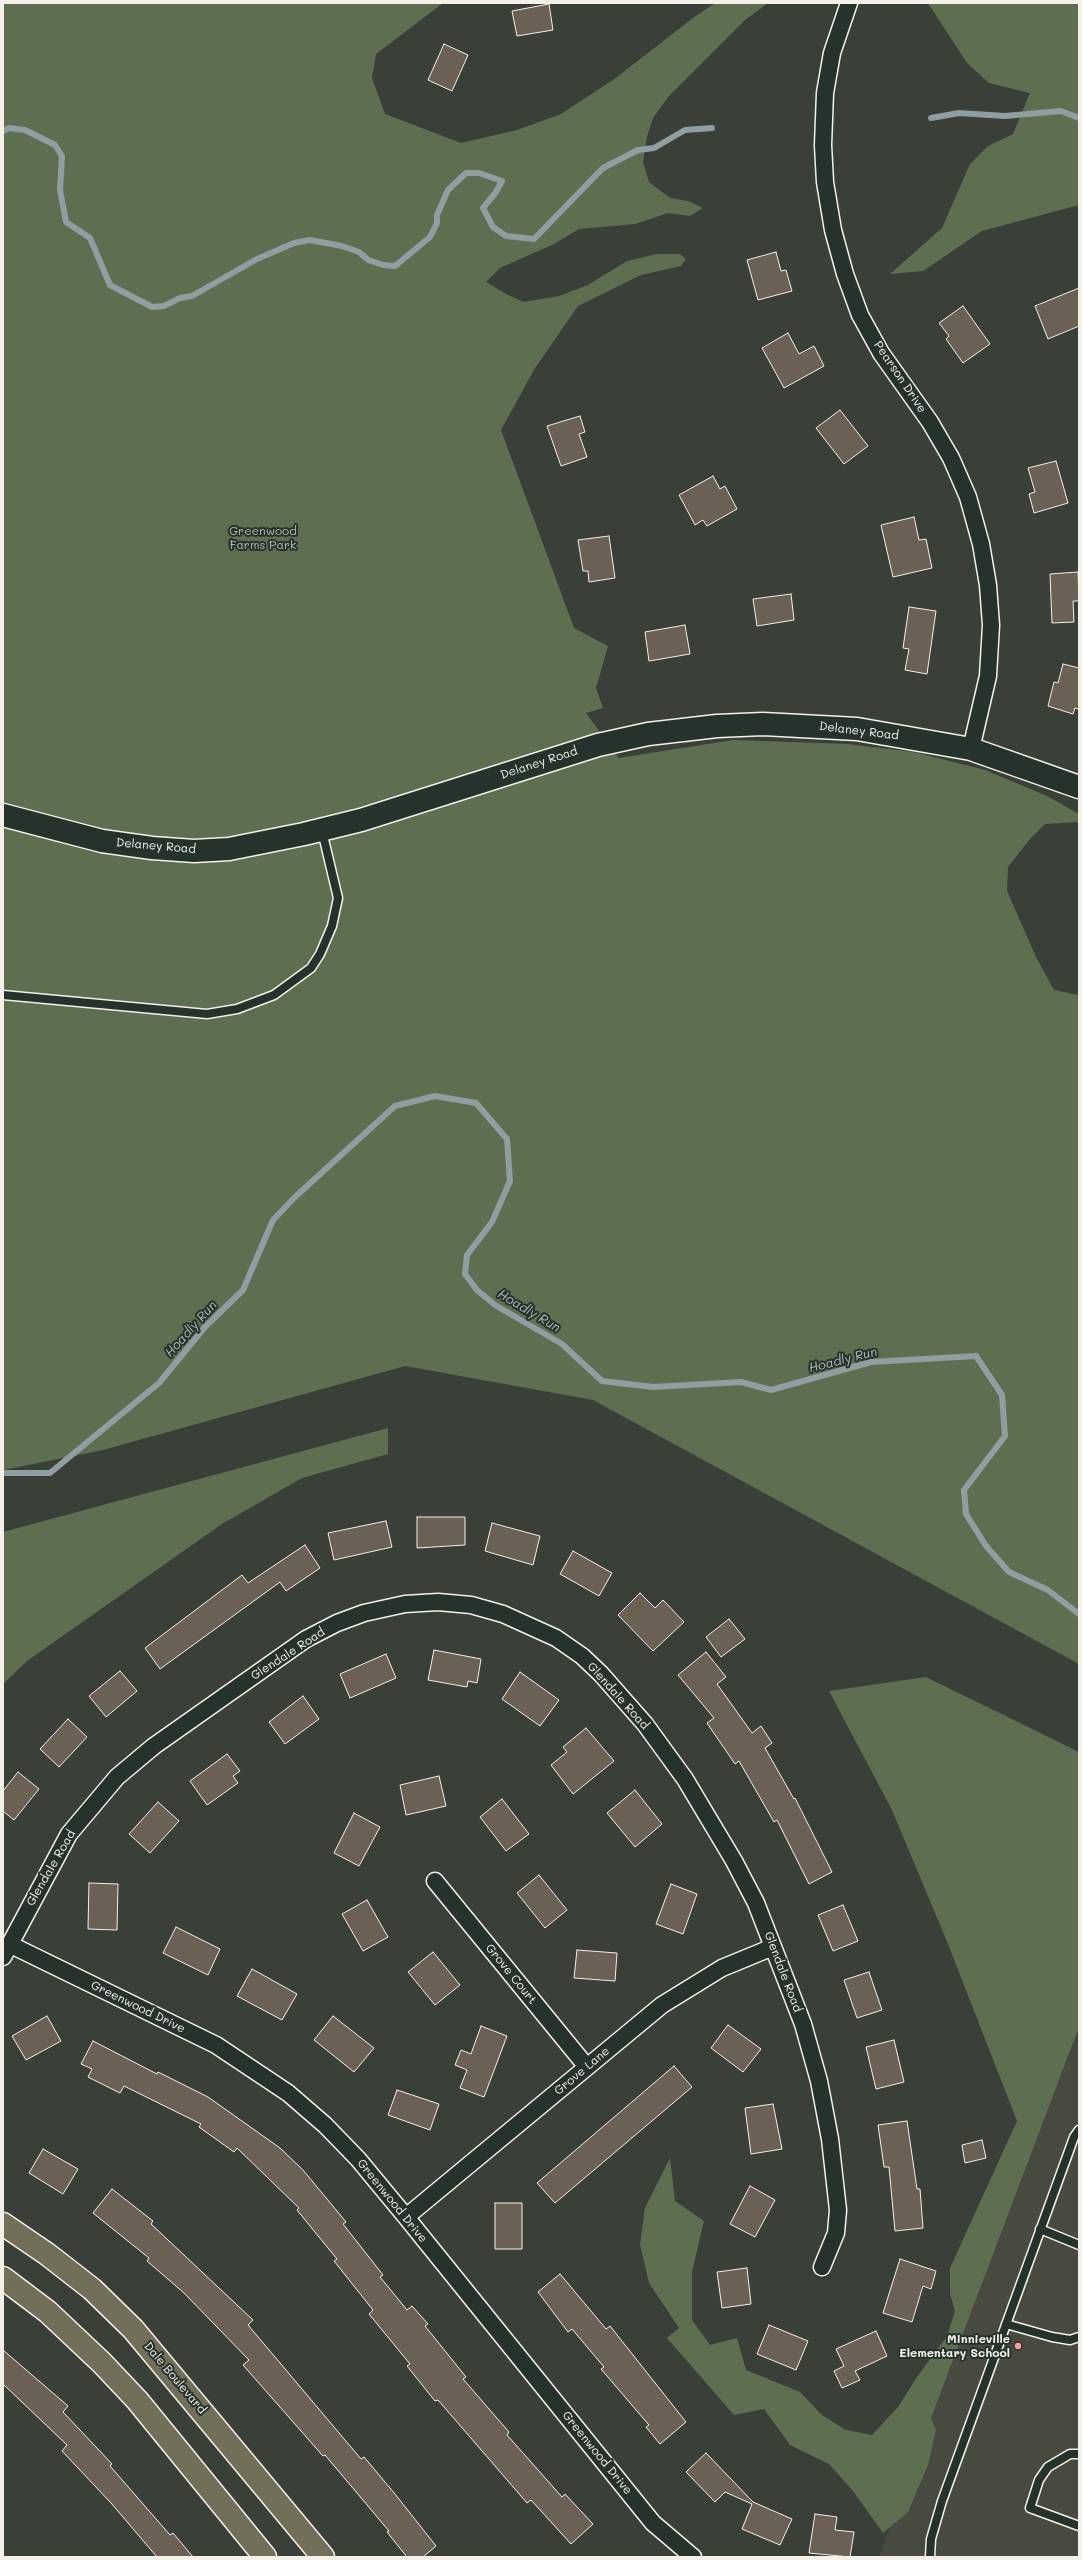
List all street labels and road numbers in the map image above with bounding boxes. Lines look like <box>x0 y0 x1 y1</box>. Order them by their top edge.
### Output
street label: Pearson Drive <box>871 338 929 416</box>
street label: Delaney Road <box>818 719 900 743</box>
street label: Delaney Road <box>499 744 579 782</box>
street label: Delaney Road <box>115 835 197 857</box>
street label: Glendale Road <box>248 1625 328 1683</box>
street label: Glendale Road <box>584 1660 652 1732</box>
street label: Glendale Road <box>23 1827 79 1909</box>
street label: Glendale Road <box>761 1930 805 2014</box>
street label: Grove Court <box>482 1941 540 2007</box>
street label: Greenwood Drive <box>88 1978 188 2036</box>
street label: Grove Lane <box>552 2044 612 2098</box>
street label: Greenwood Drive <box>354 2156 430 2246</box>
street label: Dale Boulevard <box>141 2339 209 2417</box>
street label: Greenwood Drive <box>559 2408 635 2498</box>

